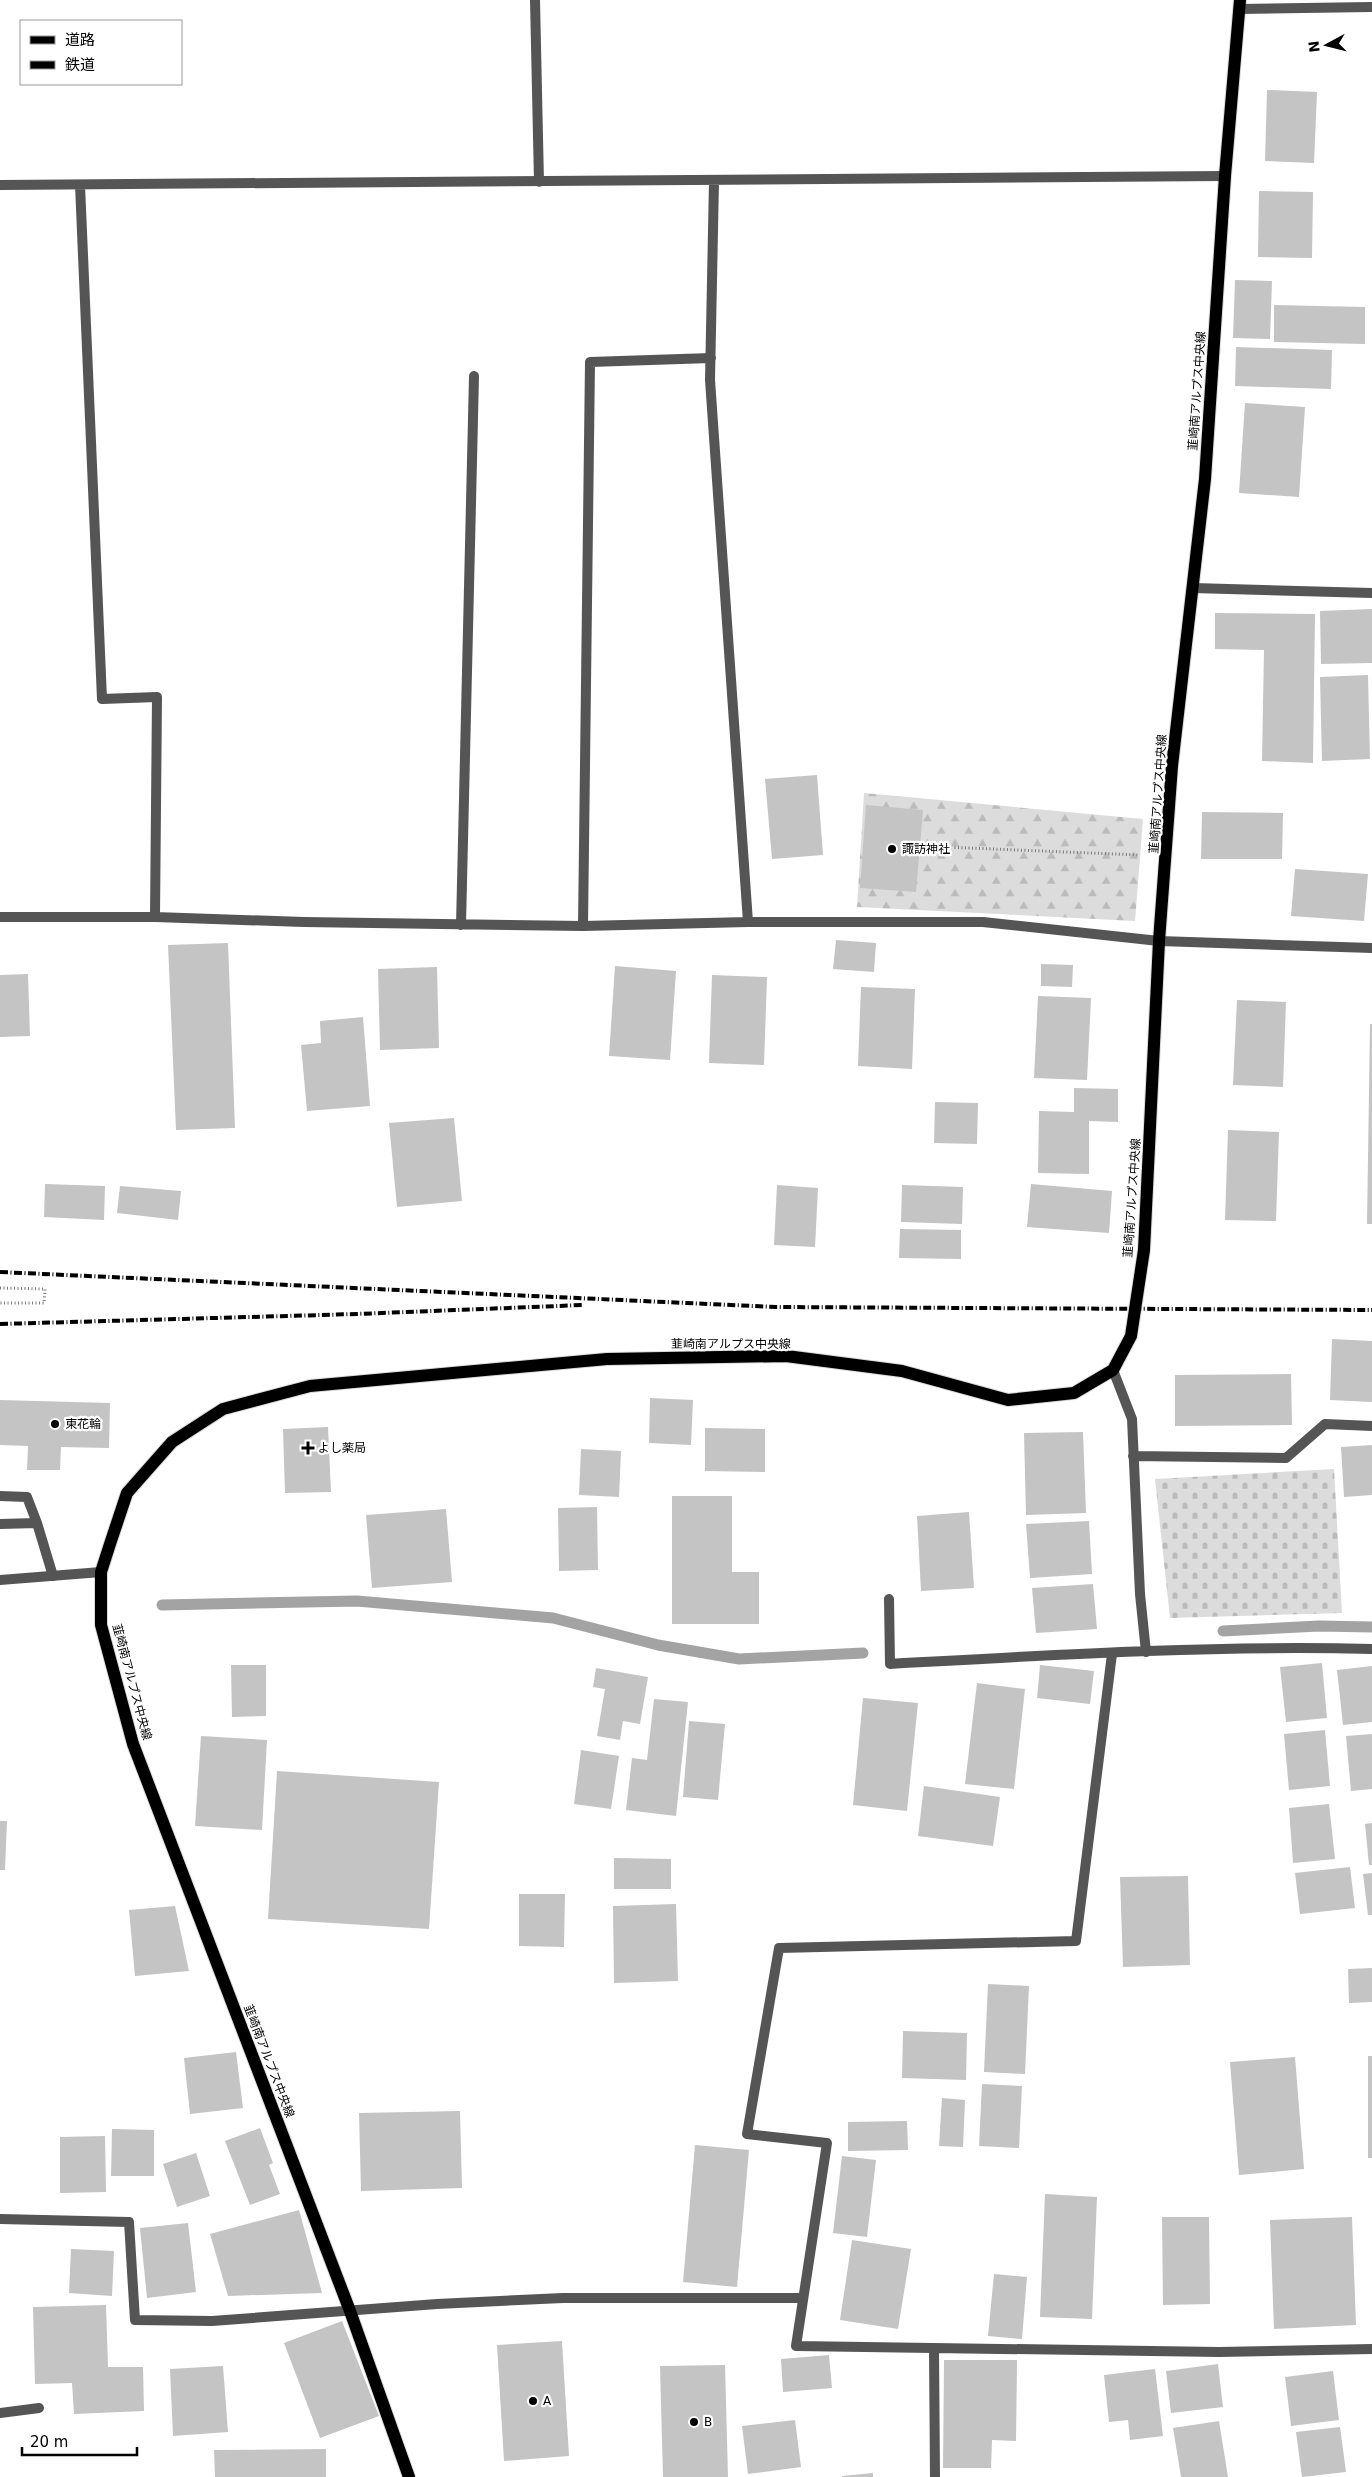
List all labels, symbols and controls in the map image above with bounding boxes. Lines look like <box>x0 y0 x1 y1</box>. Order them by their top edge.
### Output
legend <box>20 20 182 85</box>
north arrow <box>1302 20 1352 70</box>
text: 道路 <box>65 31 95 49</box>
text: N <box>1305 40 1323 53</box>
text: 鉄道 <box>65 56 95 74</box>
street label: 韮崎南アルプス中央線 <box>1186 331 1208 451</box>
street label: 韮崎南アルプス中央線 <box>1147 734 1169 854</box>
place label: 諏訪神社 <box>902 842 950 856</box>
marker: 諏訪神社 <box>886 843 898 855</box>
street label: 韮崎南アルプス中央線 <box>1121 1138 1143 1258</box>
street label: 韮崎南アルプス中央線 <box>671 1337 791 1351</box>
place label: 東花輪 <box>65 1417 101 1431</box>
marker: 東花輪 <box>49 1418 61 1430</box>
place label: よし薬局 <box>318 1441 366 1455</box>
marker: よし薬局 <box>302 1442 314 1454</box>
street label: 韮崎南アルプス中央線 <box>110 1622 154 1742</box>
street label: 韮崎南アルプス中央線 <box>241 2003 297 2119</box>
place label: A <box>543 2394 552 2408</box>
marker: A <box>527 2395 539 2407</box>
place label: B <box>704 2415 712 2429</box>
marker: B <box>688 2416 700 2428</box>
scale bar <box>22 2424 138 2456</box>
text: 20 m <box>30 2433 68 2451</box>

